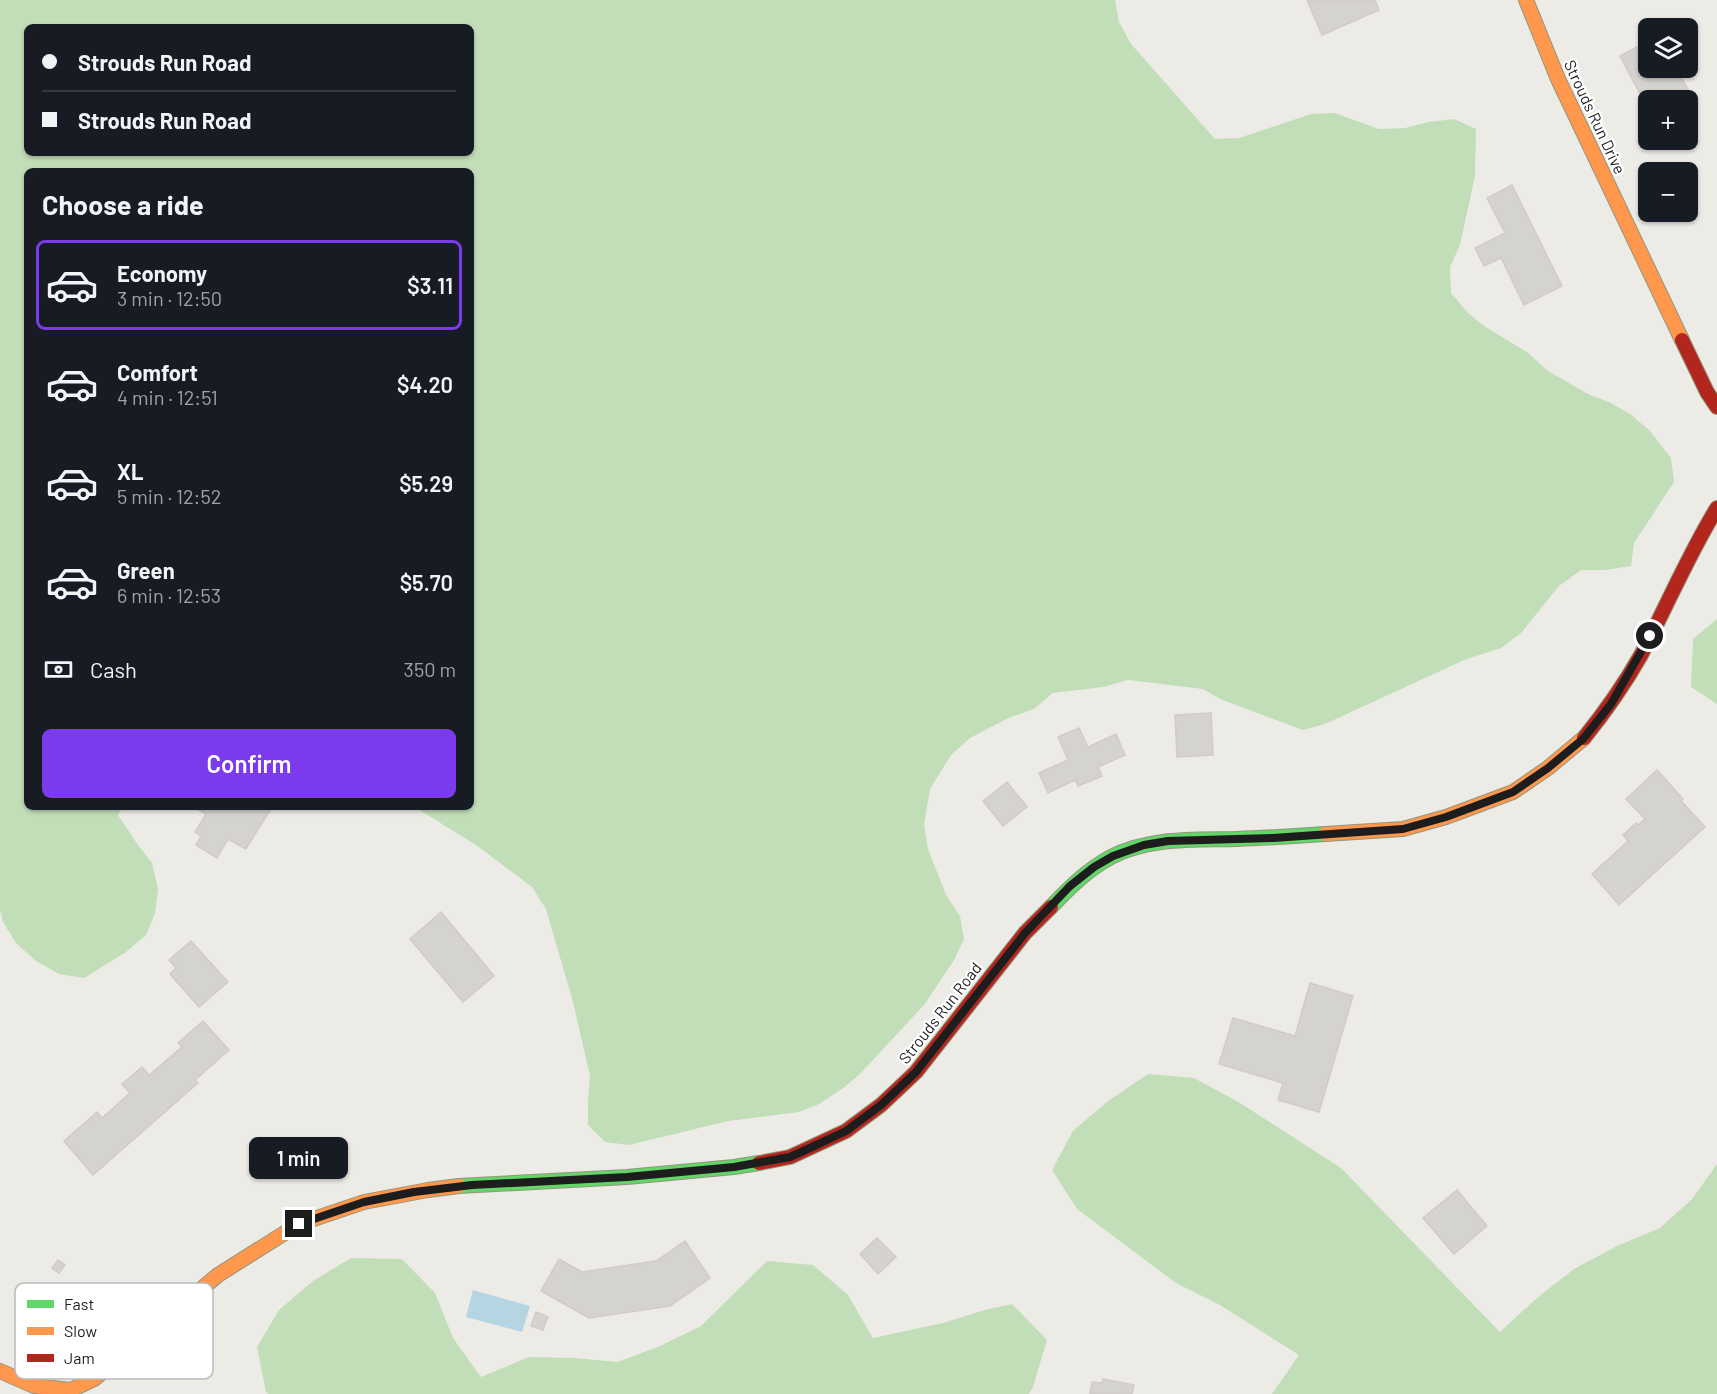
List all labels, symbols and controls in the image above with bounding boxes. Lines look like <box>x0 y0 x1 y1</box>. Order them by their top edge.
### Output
map controls <box>1638 18 1698 222</box>
button: layers <box>1638 18 1698 78</box>
text: Strouds Run Road <box>78 49 251 75</box>
street label: Strouds Run Drive <box>1561 57 1630 177</box>
button: + <box>1638 90 1698 150</box>
text: Strouds Run Road <box>78 107 251 133</box>
button: − <box>1638 162 1698 222</box>
text: Choose a ride <box>42 188 204 220</box>
icon: car <box>45 258 99 312</box>
text: Economy <box>117 260 207 286</box>
text: $3.11 <box>407 272 453 298</box>
text: 3 min · 12:50 <box>117 286 222 310</box>
icon: car <box>45 357 99 411</box>
text: Comfort <box>117 359 198 385</box>
text: $4.20 <box>397 371 453 397</box>
text: 4 min · 12:51 <box>117 385 218 409</box>
icon: car <box>45 456 99 510</box>
text: XL <box>117 458 143 484</box>
text: $5.29 <box>399 470 453 496</box>
text: 5 min · 12:52 <box>117 484 221 508</box>
icon: car <box>45 555 99 609</box>
text: Green <box>117 557 175 583</box>
text: $5.70 <box>400 569 453 595</box>
text: 6 min · 12:53 <box>117 583 221 607</box>
route start <box>1636 622 1663 649</box>
icon: cash <box>42 653 75 686</box>
text: Cash <box>90 656 137 682</box>
text: 350 m <box>404 657 456 681</box>
button: Confirm <box>42 729 456 798</box>
street label: Strouds Run Road <box>894 958 985 1067</box>
callout: 1 min <box>250 1137 348 1179</box>
text: 1 min <box>277 1146 320 1170</box>
route end <box>285 1210 312 1237</box>
legend <box>15 1283 213 1379</box>
text: Fast <box>64 1294 94 1313</box>
text: Slow <box>64 1321 97 1340</box>
text: Jam <box>64 1348 95 1367</box>

